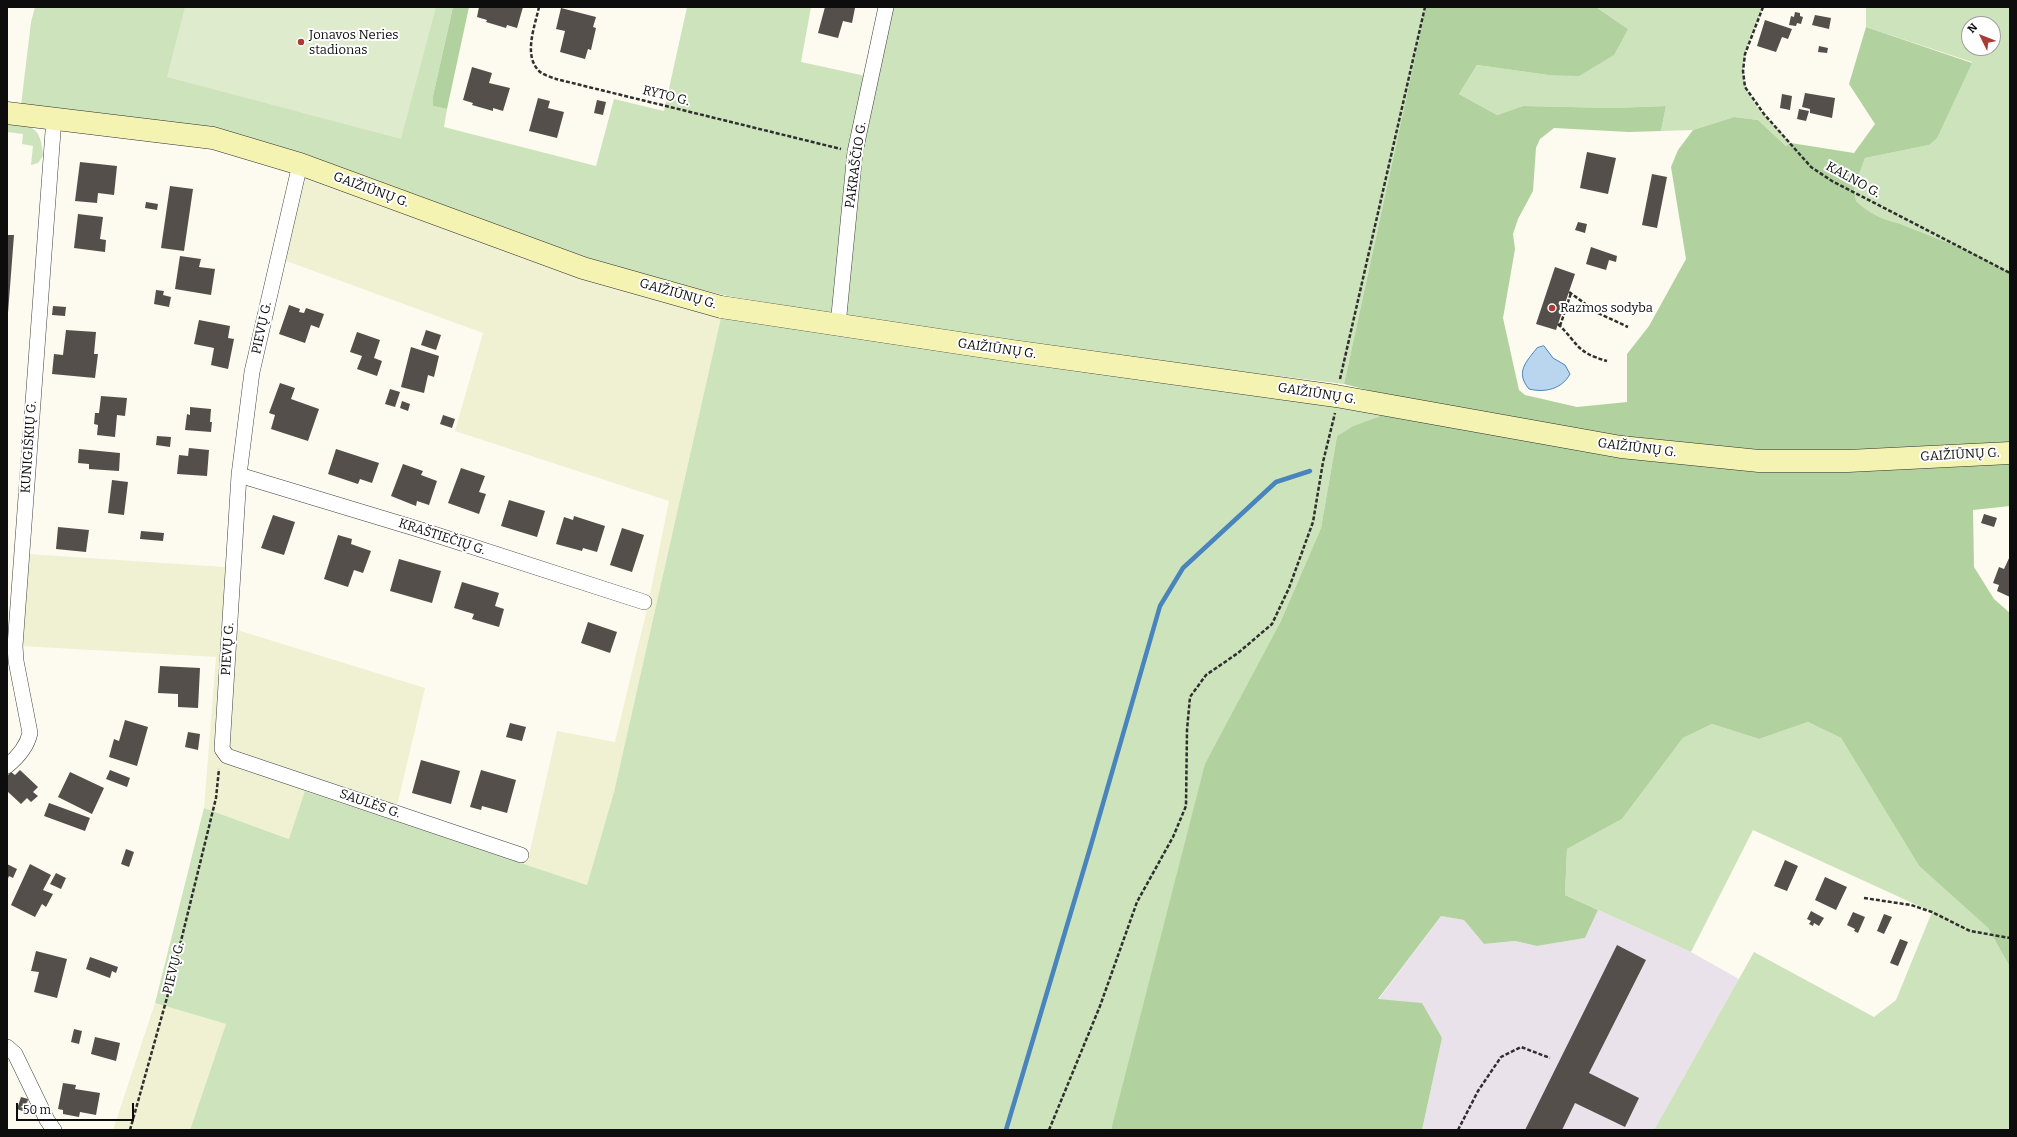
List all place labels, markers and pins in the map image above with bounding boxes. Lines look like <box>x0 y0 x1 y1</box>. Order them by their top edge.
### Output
place label: Jonavos Neries stadionas <box>309 27 398 58</box>
marker: Jonavos Neries stadionas <box>296 37 306 47</box>
place label: Razmos sodyba <box>1560 300 1653 316</box>
marker: Razmos sodyba <box>1547 303 1557 313</box>

